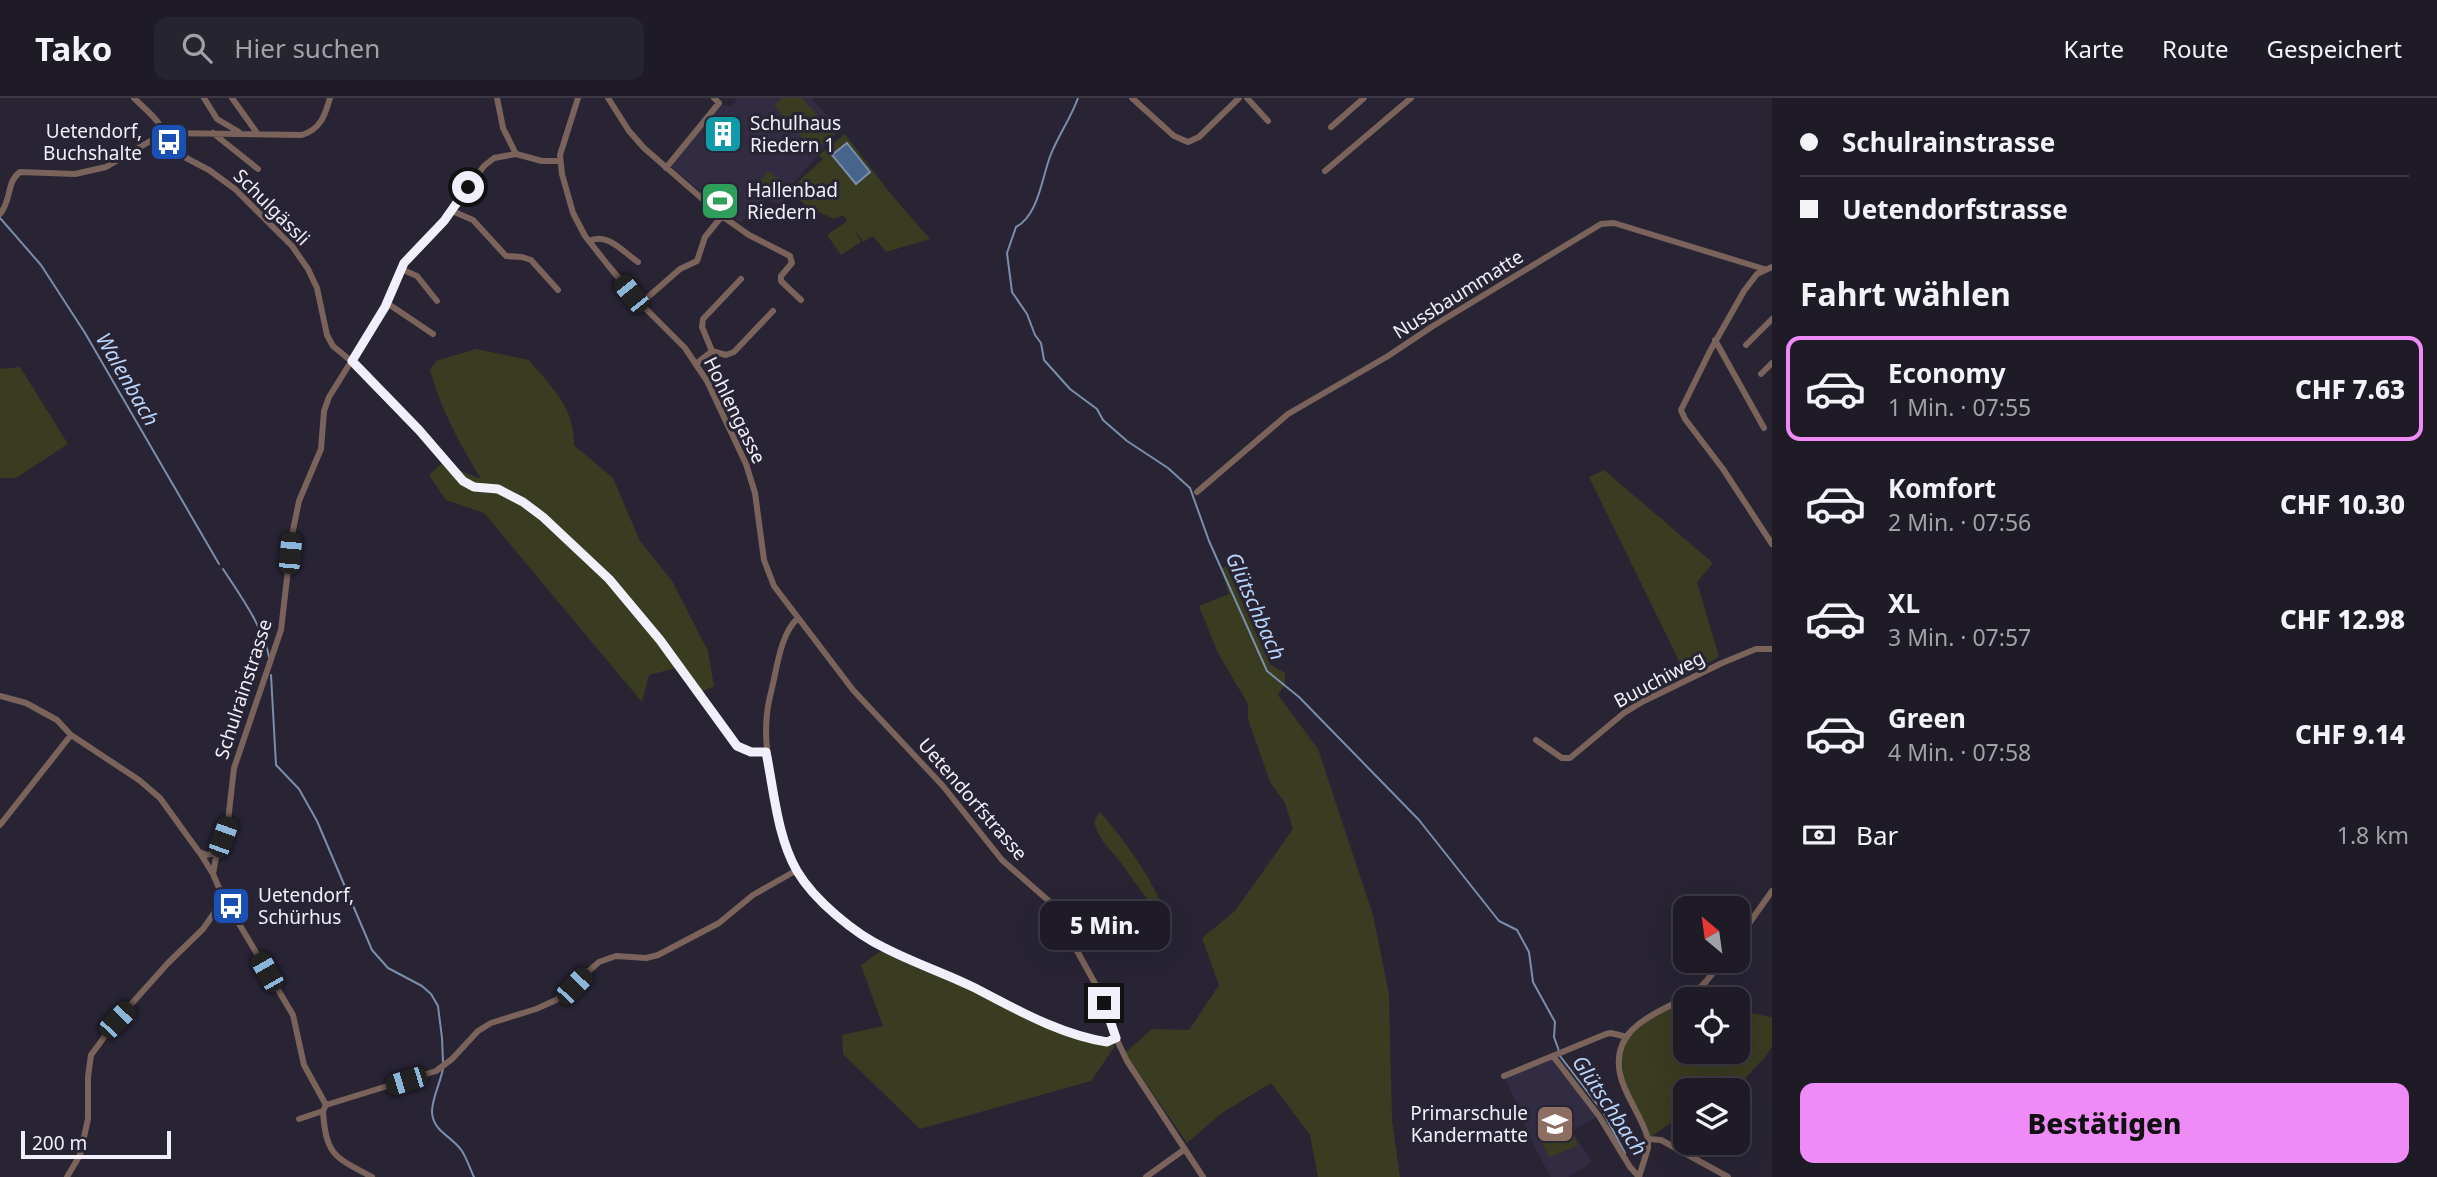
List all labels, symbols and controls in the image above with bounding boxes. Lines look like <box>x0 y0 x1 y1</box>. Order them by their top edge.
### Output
search box <box>154 17 644 80</box>
text: Tako <box>35 26 112 71</box>
icon: search <box>178 29 216 67</box>
text: Hier suchen <box>234 30 380 66</box>
text: Karte <box>2064 32 2124 65</box>
text: Route <box>2162 32 2229 65</box>
text: Gespeichert <box>2267 32 2402 65</box>
place label: Schulhaus Riedern 1 <box>750 110 841 158</box>
building icon: Schulhaus Riedern 1 <box>702 113 744 155</box>
place label: Uetendorf, Buchshalte <box>43 118 142 166</box>
bus stop icon: Uetendorf, Buchshalte <box>148 121 190 163</box>
text: Schulrainstrasse <box>1842 124 2055 160</box>
street label: Schulgässli <box>228 163 316 251</box>
route start <box>452 171 484 203</box>
place label: Hallenbad Riedern <box>747 177 838 225</box>
sports icon: Hallenbad Riedern <box>699 180 741 222</box>
text: Uetendorfstrasse <box>1842 191 2068 227</box>
street label: Nussbaummatte <box>1388 243 1528 345</box>
car <box>610 271 653 317</box>
text: Fahrt wählen <box>1800 272 2011 315</box>
water label: Walenbach <box>90 327 166 431</box>
street label: Hohlengasse <box>698 352 772 468</box>
text: Economy <box>1888 355 2006 391</box>
icon: car <box>1804 357 1867 420</box>
text: CHF 7.63 <box>2295 371 2405 407</box>
text: 1 Min. · 07:55 <box>1888 391 2031 423</box>
text: Komfort <box>1888 470 1996 506</box>
icon: car <box>1804 472 1867 535</box>
text: CHF 10.30 <box>2280 486 2405 522</box>
text: 2 Min. · 07:56 <box>1888 506 2031 538</box>
car <box>278 531 303 575</box>
water label: Glütschbach <box>1220 548 1292 664</box>
text: XL <box>1888 585 1920 621</box>
icon: car <box>1804 587 1867 650</box>
text: CHF 12.98 <box>2280 601 2405 637</box>
street label: Schulrainstrasse <box>208 616 278 762</box>
text: 3 Min. · 07:57 <box>1888 621 2031 653</box>
street label: Buuchiweg <box>1609 644 1709 714</box>
text: Green <box>1888 700 1966 736</box>
icon: car <box>1804 702 1867 765</box>
text: CHF 9.14 <box>2295 716 2405 752</box>
street label: Uetendorfstrasse <box>913 732 1033 866</box>
text: 4 Min. · 07:58 <box>1888 736 2031 768</box>
car <box>206 814 241 860</box>
icon: cash <box>1800 816 1838 854</box>
text: Bar <box>1856 817 1898 853</box>
text: 1.8 km <box>2337 819 2409 851</box>
place label: Uetendorf, Schürhus <box>258 882 354 930</box>
bus stop icon: Uetendorf, Schürhus <box>210 885 252 927</box>
north arrow <box>1673 896 1750 973</box>
map controls <box>1673 896 1750 1155</box>
callout: 5 Min. <box>1039 902 1169 950</box>
text: 5 Min. <box>1070 909 1140 941</box>
car <box>248 949 287 995</box>
car <box>552 964 597 1008</box>
route end <box>1088 987 1120 1019</box>
button: locate <box>1673 987 1750 1064</box>
car <box>95 998 140 1042</box>
water label: Glütschbach <box>1566 1049 1654 1161</box>
car <box>383 1065 430 1097</box>
button: layers <box>1673 1078 1750 1155</box>
button: Bestätigen <box>1800 1083 2409 1163</box>
place label: Primarschule Kandermatte <box>1410 1100 1528 1148</box>
school or university icon: Primarschule Kandermatte <box>1534 1103 1576 1145</box>
scale bar <box>21 1128 172 1160</box>
text: 200 m <box>32 1130 87 1156</box>

